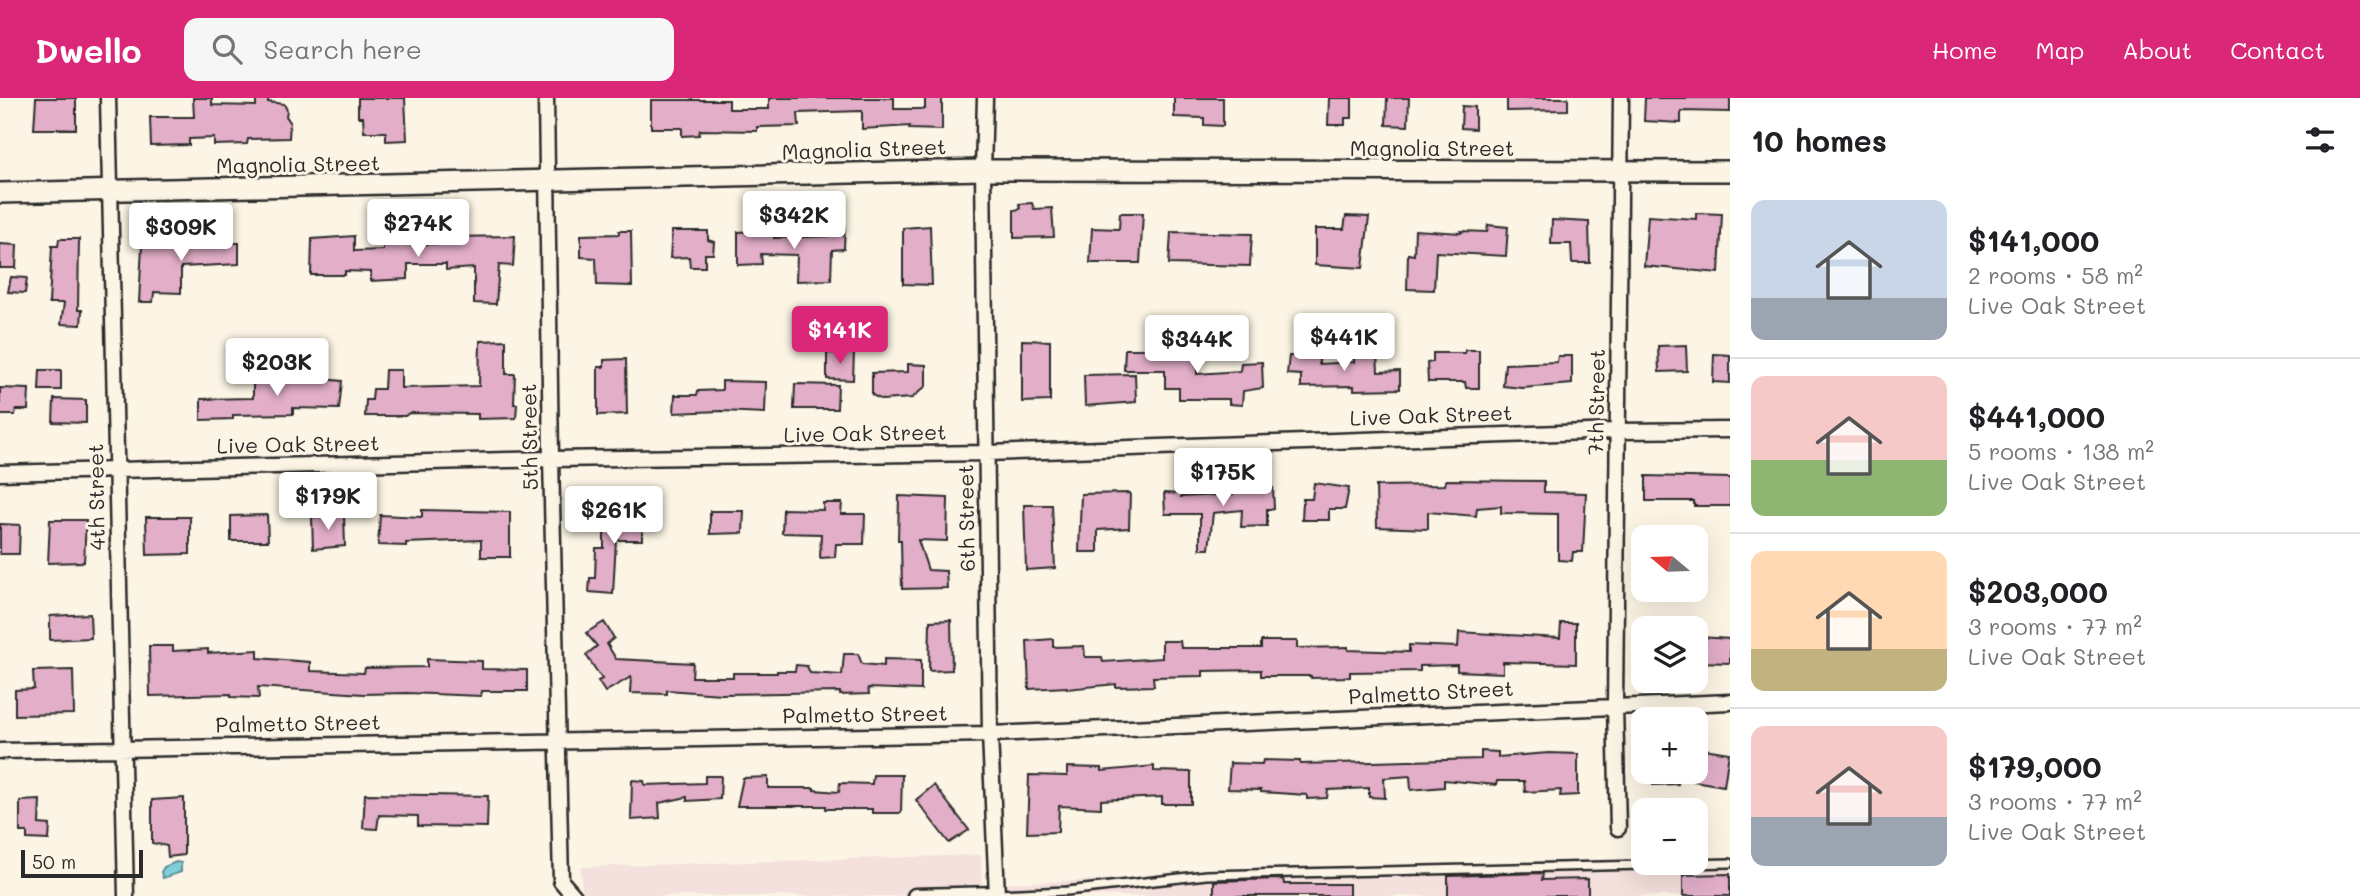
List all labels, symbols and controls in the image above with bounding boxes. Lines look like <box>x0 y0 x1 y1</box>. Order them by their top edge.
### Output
search box <box>184 18 674 81</box>
text: Dwello <box>35 28 142 71</box>
icon: search <box>208 30 246 68</box>
text: Search here <box>264 32 422 66</box>
text: Home <box>1932 34 1997 65</box>
text: Map <box>2035 34 2084 65</box>
text: About <box>2122 34 2192 65</box>
text: Contact <box>2230 34 2325 65</box>
text: 10 homes <box>1751 120 1887 160</box>
icon: filters <box>2301 121 2339 159</box>
street label: Magnolia Street <box>781 132 947 165</box>
street label: Magnolia Street <box>1350 134 1514 161</box>
street label: Magnolia Street <box>216 149 380 178</box>
pin: $342K <box>745 192 843 251</box>
text: $342K <box>759 199 829 229</box>
pin: $274K <box>369 200 467 259</box>
pin: $309K <box>132 204 230 263</box>
text: $274K <box>383 207 453 237</box>
text: $309K <box>145 211 217 241</box>
text: $141,000 <box>1968 220 2099 260</box>
icon: home <box>1807 228 1891 312</box>
text: 2 rooms · 58 m² <box>1968 260 2143 290</box>
text: Live Oak Street <box>1968 290 2146 320</box>
pin: $141K <box>791 306 889 366</box>
text: $141K <box>808 314 872 344</box>
pin: $441K <box>1295 314 1393 373</box>
pin: $344K <box>1148 316 1246 375</box>
text: $441K <box>1310 321 1378 351</box>
text: $344K <box>1161 323 1233 353</box>
pin: $203K <box>228 338 326 398</box>
text: $203K <box>242 346 312 376</box>
street label: 7th Street <box>1581 349 1610 455</box>
street label: 5th Street <box>514 383 543 491</box>
text: $441,000 <box>1968 396 2105 436</box>
street label: Live Oak Street <box>1349 398 1513 431</box>
icon: home <box>1807 404 1891 488</box>
street label: Live Oak Street <box>783 418 947 447</box>
street label: Live Oak Street <box>216 429 380 458</box>
text: 5 rooms · 138 m² <box>1968 436 2154 466</box>
street label: 4th Street <box>81 443 110 551</box>
pin: $175K <box>1174 448 1272 508</box>
text: $175K <box>1190 456 1256 486</box>
street label: 6th Street <box>951 464 980 572</box>
text: Live Oak Street <box>1968 466 2146 496</box>
pin: $179K <box>279 472 377 532</box>
text: $179K <box>295 480 361 510</box>
pin: $261K <box>565 486 663 546</box>
text: $261K <box>581 494 647 524</box>
north arrow <box>1631 525 1708 602</box>
map controls <box>1631 525 1708 875</box>
text: $203,000 <box>1968 571 2108 611</box>
icon: home <box>1807 579 1891 663</box>
text: 3 rooms · 77 m² <box>1968 611 2142 641</box>
button: layers <box>1631 616 1708 693</box>
text: Live Oak Street <box>1968 641 2146 671</box>
street label: Palmetto Street <box>1348 674 1514 709</box>
street label: Palmetto Street <box>782 699 948 728</box>
button: + <box>1631 707 1708 784</box>
street label: Palmetto Street <box>215 708 381 737</box>
text: $179,000 <box>1968 746 2102 786</box>
icon: home <box>1807 754 1891 838</box>
text: 3 rooms · 77 m² <box>1968 786 2142 816</box>
button: − <box>1631 798 1708 875</box>
text: Live Oak Street <box>1968 816 2146 846</box>
scale bar <box>21 847 144 879</box>
text: 50 m <box>32 849 76 874</box>

